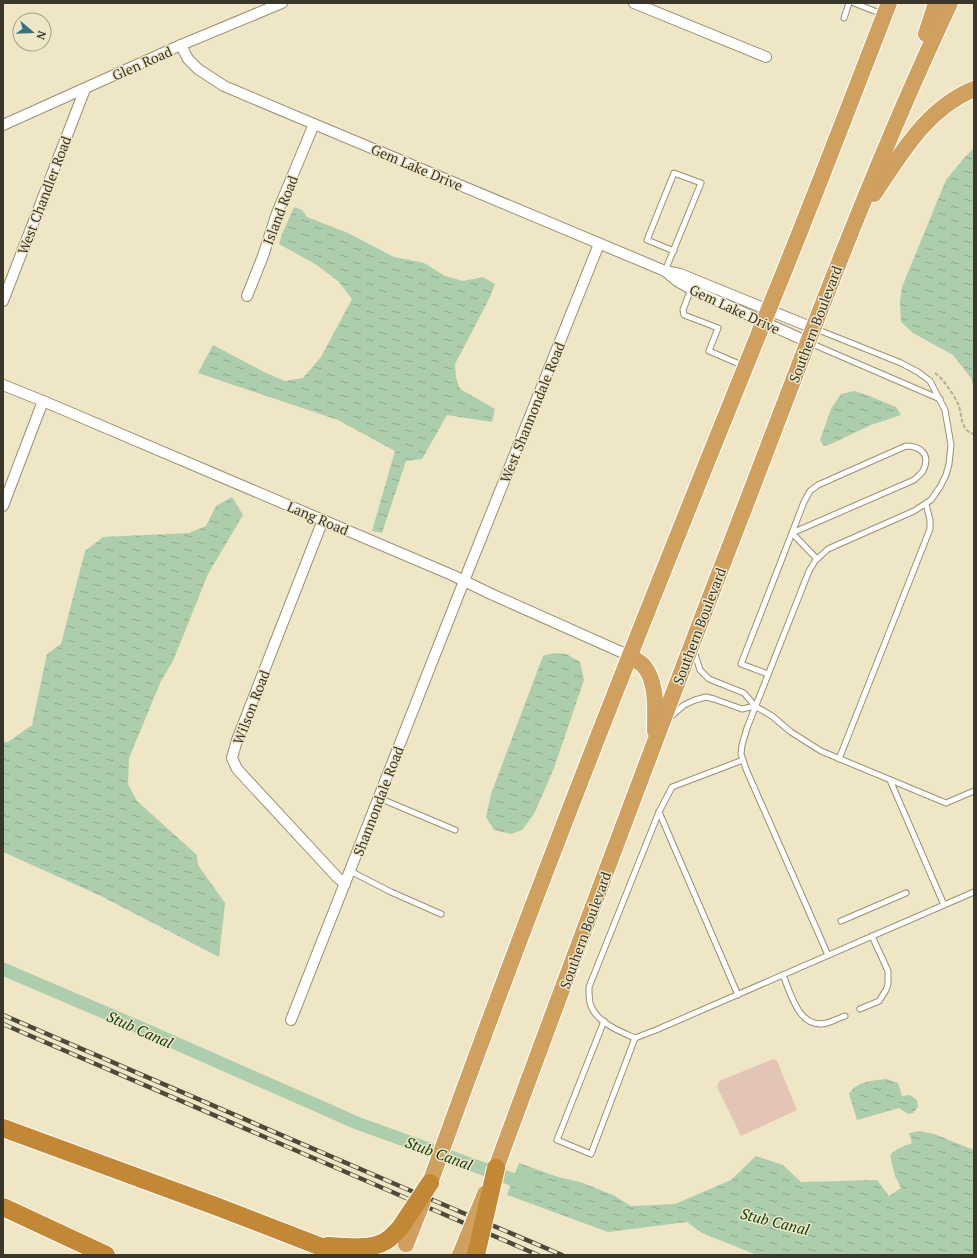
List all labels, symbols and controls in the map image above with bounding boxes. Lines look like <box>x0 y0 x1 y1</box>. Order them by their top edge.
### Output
north arrow <box>12 12 52 52</box>
text: N <box>33 29 49 42</box>
street label: Glen Road <box>109 41 175 85</box>
street label: West Chandler Road <box>13 133 75 257</box>
street label: Gem Lake Drive <box>368 139 466 195</box>
street label: Island Road <box>258 172 302 247</box>
street label: Southern Boulevard <box>784 263 846 385</box>
street label: Gem Lake Drive <box>687 280 783 338</box>
street label: West Shannondale Road <box>495 339 569 485</box>
street label: Lang Road <box>284 497 352 540</box>
street label: Southern Boulevard <box>668 565 730 687</box>
street label: Wilson Road <box>228 667 274 747</box>
street label: Shannondale Road <box>348 743 408 859</box>
street label: Southern Boulevard <box>555 868 615 991</box>
water label: Stub Canal <box>104 1006 177 1053</box>
water label: Stub Canal <box>403 1132 476 1175</box>
water label: Stub Canal <box>738 1203 812 1239</box>

